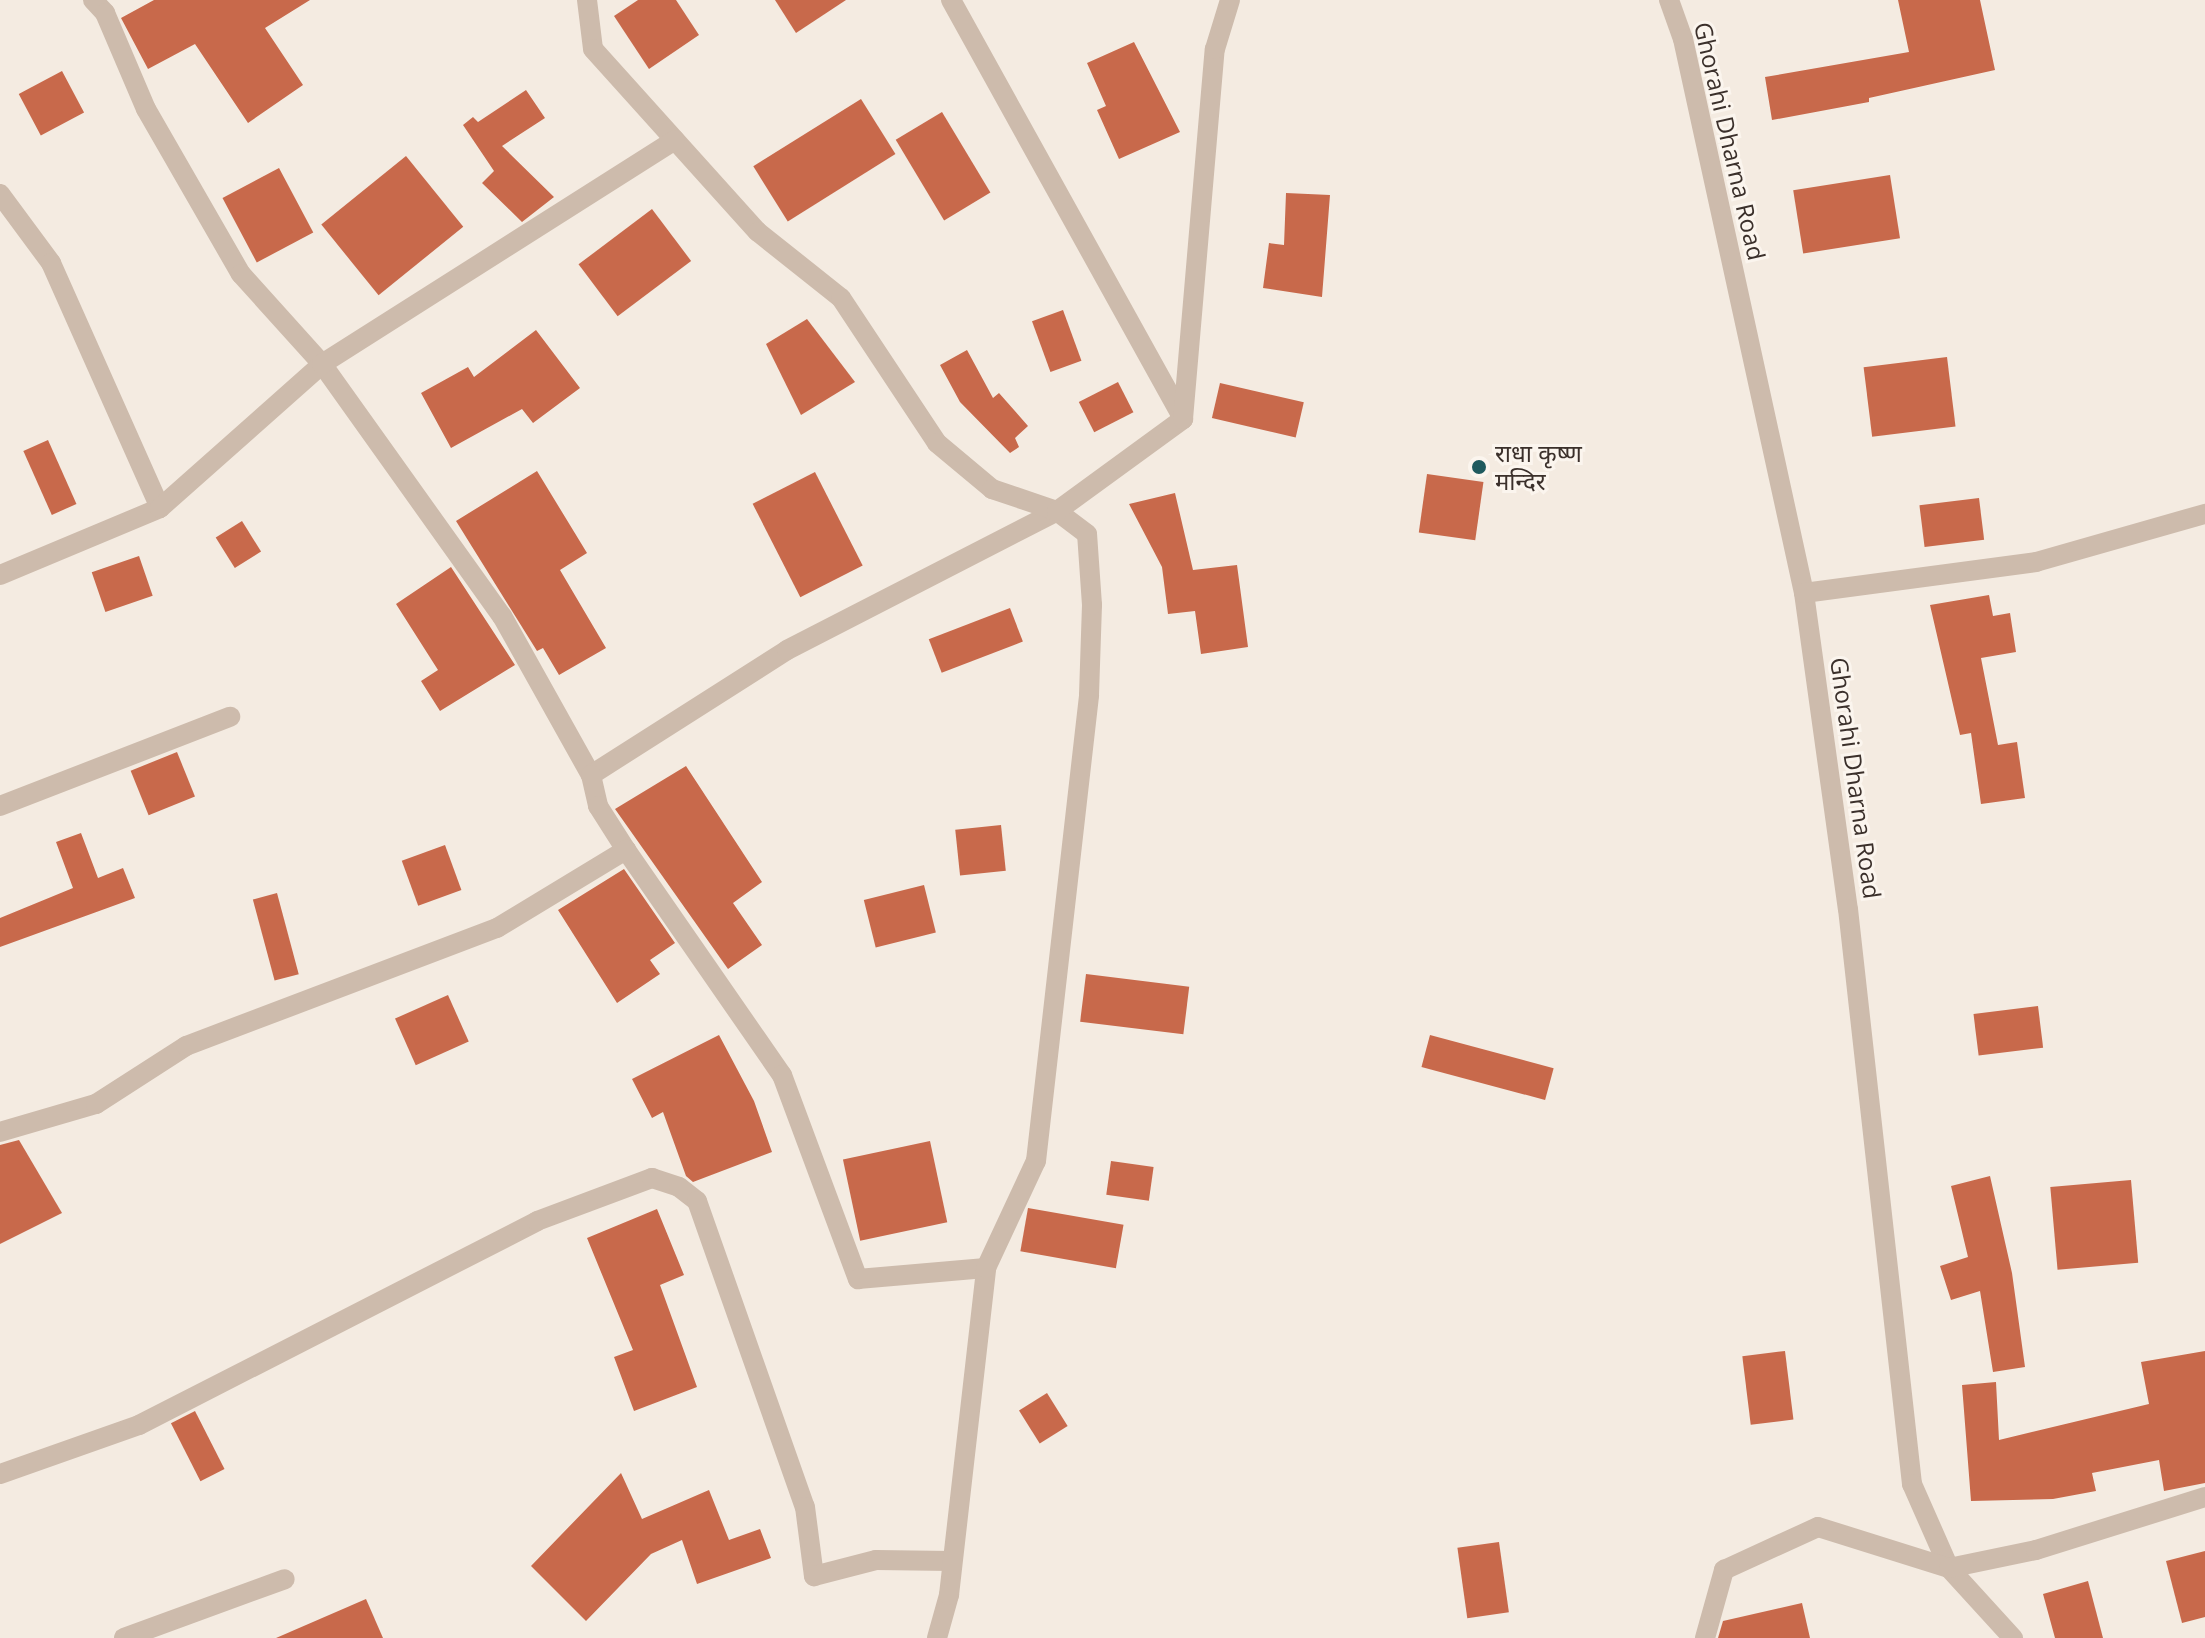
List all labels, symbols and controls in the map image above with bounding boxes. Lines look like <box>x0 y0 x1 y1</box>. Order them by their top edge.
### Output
street label: Ghorahi Dharna Road <box>1689 19 1771 263</box>
place label: राधा कृष्ण मन्दिर <box>1495 439 1582 495</box>
marker: राधा कृष्ण मन्दिर <box>1470 458 1488 476</box>
street label: Ghorahi Dharna Road <box>1825 655 1887 901</box>

